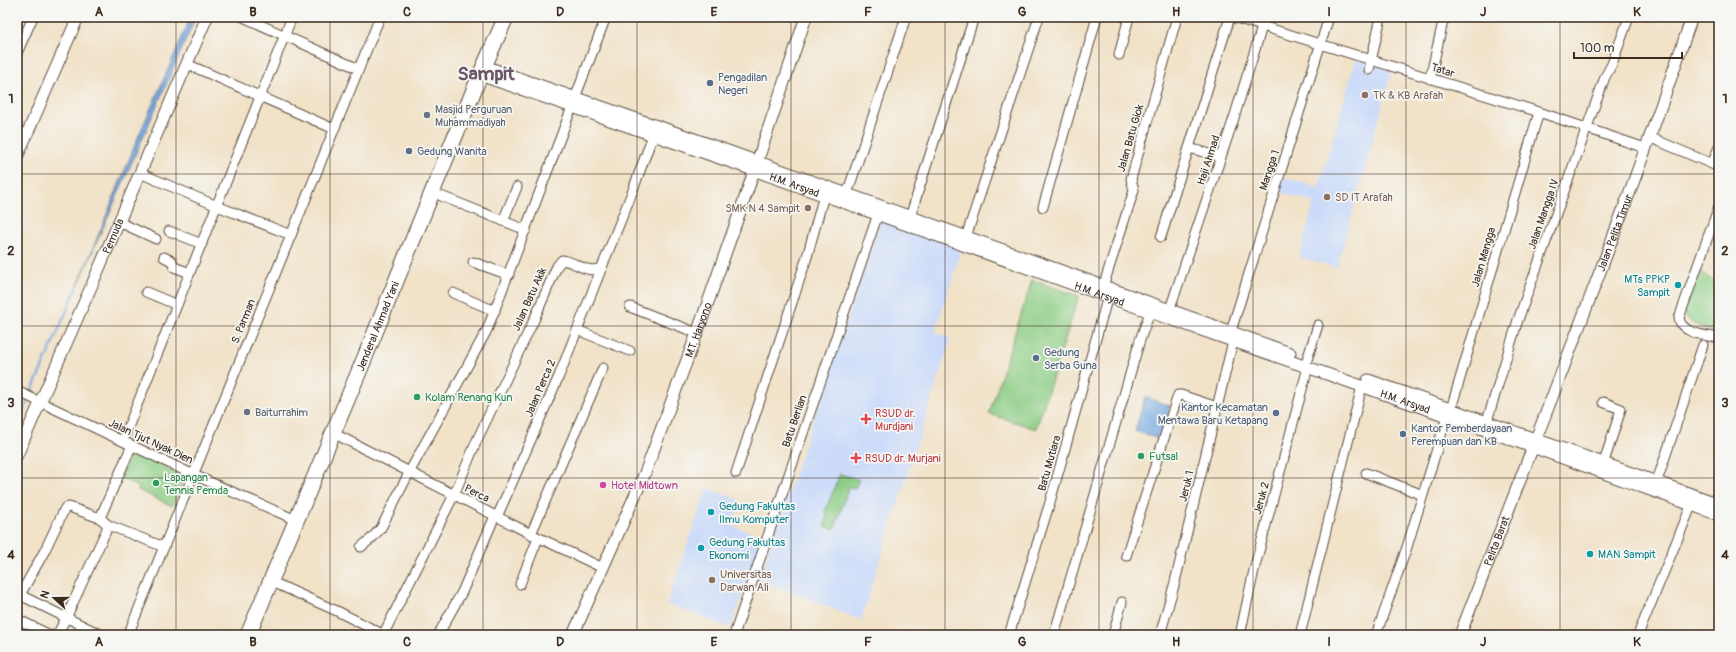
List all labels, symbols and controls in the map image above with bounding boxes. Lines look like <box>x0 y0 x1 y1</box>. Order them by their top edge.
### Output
text: A <box>95 4 104 20</box>
text: B <box>249 4 257 20</box>
text: C <box>403 4 411 20</box>
text: D <box>556 4 564 20</box>
text: E <box>711 4 718 20</box>
text: F <box>864 4 872 20</box>
text: G <box>1018 4 1027 20</box>
text: H <box>1172 4 1180 20</box>
text: I <box>1327 4 1331 20</box>
text: J <box>1480 4 1486 20</box>
text: K <box>1633 4 1641 20</box>
scale bar <box>1574 34 1682 60</box>
text: 100 m <box>1580 41 1615 56</box>
street label: Tatar <box>1430 61 1456 80</box>
district label: Sampit <box>458 62 516 86</box>
place label: Pengadilan Negeri <box>718 71 767 97</box>
marker: Pengadilan Negeri <box>705 78 715 88</box>
place label: TK & KB Arafah <box>1373 89 1443 102</box>
marker: TK & KB Arafah <box>1360 90 1370 100</box>
text: 1 <box>8 91 14 107</box>
text: 1 <box>1722 91 1728 107</box>
place label: Masjid Perguruan Muhammadiyah <box>435 103 512 129</box>
street label: Jalan Batu Giok <box>1115 103 1146 173</box>
marker: Masjid Perguruan Muhammadiyah <box>422 110 432 120</box>
street label: Haji Ahmad <box>1194 134 1223 187</box>
place label: Gedung Wanita <box>417 145 487 158</box>
marker: Gedung Wanita <box>404 146 414 156</box>
street label: Mangga 1 <box>1257 148 1282 192</box>
street label: H.M. Arsyad <box>767 170 821 200</box>
street label: Jalan Mangga IV <box>1525 177 1562 251</box>
place label: SD IT Arafah <box>1335 191 1393 204</box>
marker: SD IT Arafah <box>1322 192 1332 202</box>
street label: Jalan Pelita Timur <box>1595 192 1635 273</box>
place label: SMK N 4 Sampit <box>725 202 801 215</box>
marker: SMK N 4 Sampit <box>803 203 813 213</box>
street label: Pemuda <box>100 217 127 256</box>
street label: Jalan Mangga <box>1469 226 1498 288</box>
text: 2 <box>7 243 15 259</box>
text: 2 <box>1721 243 1729 259</box>
street label: Jalan Batu Akik <box>510 265 549 333</box>
place label: MTs PPKP Sampit <box>1624 273 1671 299</box>
street label: H.M. Arsyad <box>1073 279 1126 309</box>
street label: Jenderal Ahmad Yani <box>354 280 402 373</box>
marker: MTs PPKP Sampit <box>1673 280 1683 290</box>
street label: S. Parman <box>229 297 258 345</box>
street label: M.T. Haryono <box>683 301 714 359</box>
place label: Gedung Serba Guna <box>1044 346 1097 372</box>
marker: Gedung Serba Guna <box>1031 353 1041 363</box>
street label: Jalan Perca 2 <box>523 358 558 419</box>
street label: H.M. Arsyad <box>1378 387 1432 417</box>
place label: Kolam Renang Kun <box>425 391 513 404</box>
marker: Kolam Renang Kun <box>412 392 422 402</box>
street label: Batu Berlian <box>779 393 809 449</box>
text: 3 <box>7 395 15 411</box>
text: 3 <box>1721 395 1729 411</box>
place label: Kantor Kecamatan Mentawa Baru Ketapang <box>1158 401 1268 427</box>
place label: Baiturrahim <box>255 406 308 419</box>
marker: Baiturrahim <box>242 407 252 417</box>
place label: RSUD dr. Murdjani <box>875 407 915 433</box>
marker: Kantor Kecamatan Mentawa Baru Ketapang <box>1271 408 1281 418</box>
marker: RSUD dr. Murdjani <box>860 413 872 425</box>
street label: Jalan Tjut Nyak Dien <box>106 416 195 467</box>
place label: Kantor Pemberdayaan Perempuan dan KB <box>1411 422 1512 448</box>
marker: Kantor Pemberdayaan Perempuan dan KB <box>1398 429 1408 439</box>
street label: Batu Mutiara <box>1035 434 1064 493</box>
place label: Futsal <box>1149 450 1178 463</box>
marker: Futsal <box>1136 451 1146 461</box>
marker: RSUD dr. Murjani <box>850 452 862 464</box>
place label: RSUD dr. Murjani <box>865 452 941 465</box>
street label: Jeruk 1 <box>1177 469 1196 503</box>
place label: Lapangan Tennis Pemda <box>164 471 228 497</box>
marker: Lapangan Tennis Pemda <box>151 478 161 488</box>
place label: Hotel Midtown <box>611 479 678 492</box>
marker: Hotel Midtown <box>598 480 608 490</box>
street label: Jeruk 2 <box>1251 480 1272 516</box>
street label: Perca <box>462 482 491 505</box>
place label: Gedung Fakultas Ilmu Komputer <box>719 500 795 526</box>
marker: Gedung Fakultas Ilmu Komputer <box>706 507 716 517</box>
street label: Pelita Barat <box>1481 514 1513 568</box>
place label: Gedung Fakultas Ekonomi <box>709 536 785 562</box>
marker: Gedung Fakultas Ekonomi <box>696 543 706 553</box>
text: 4 <box>7 547 15 563</box>
text: 4 <box>1721 547 1729 563</box>
place label: MAN Sampit <box>1598 548 1656 561</box>
marker: MAN Sampit <box>1585 549 1595 559</box>
place label: Universitas Darwan Ali <box>720 568 772 594</box>
marker: Universitas Darwan Ali <box>707 575 717 585</box>
north arrow <box>34 578 74 618</box>
text: N <box>38 588 53 600</box>
text: A <box>95 634 104 650</box>
text: B <box>249 634 257 650</box>
text: C <box>403 634 411 650</box>
text: D <box>556 634 564 650</box>
text: E <box>711 634 718 650</box>
text: F <box>864 634 872 650</box>
text: G <box>1018 634 1027 650</box>
text: H <box>1172 634 1180 650</box>
text: I <box>1327 634 1331 650</box>
text: J <box>1480 634 1486 650</box>
text: K <box>1633 634 1641 650</box>

